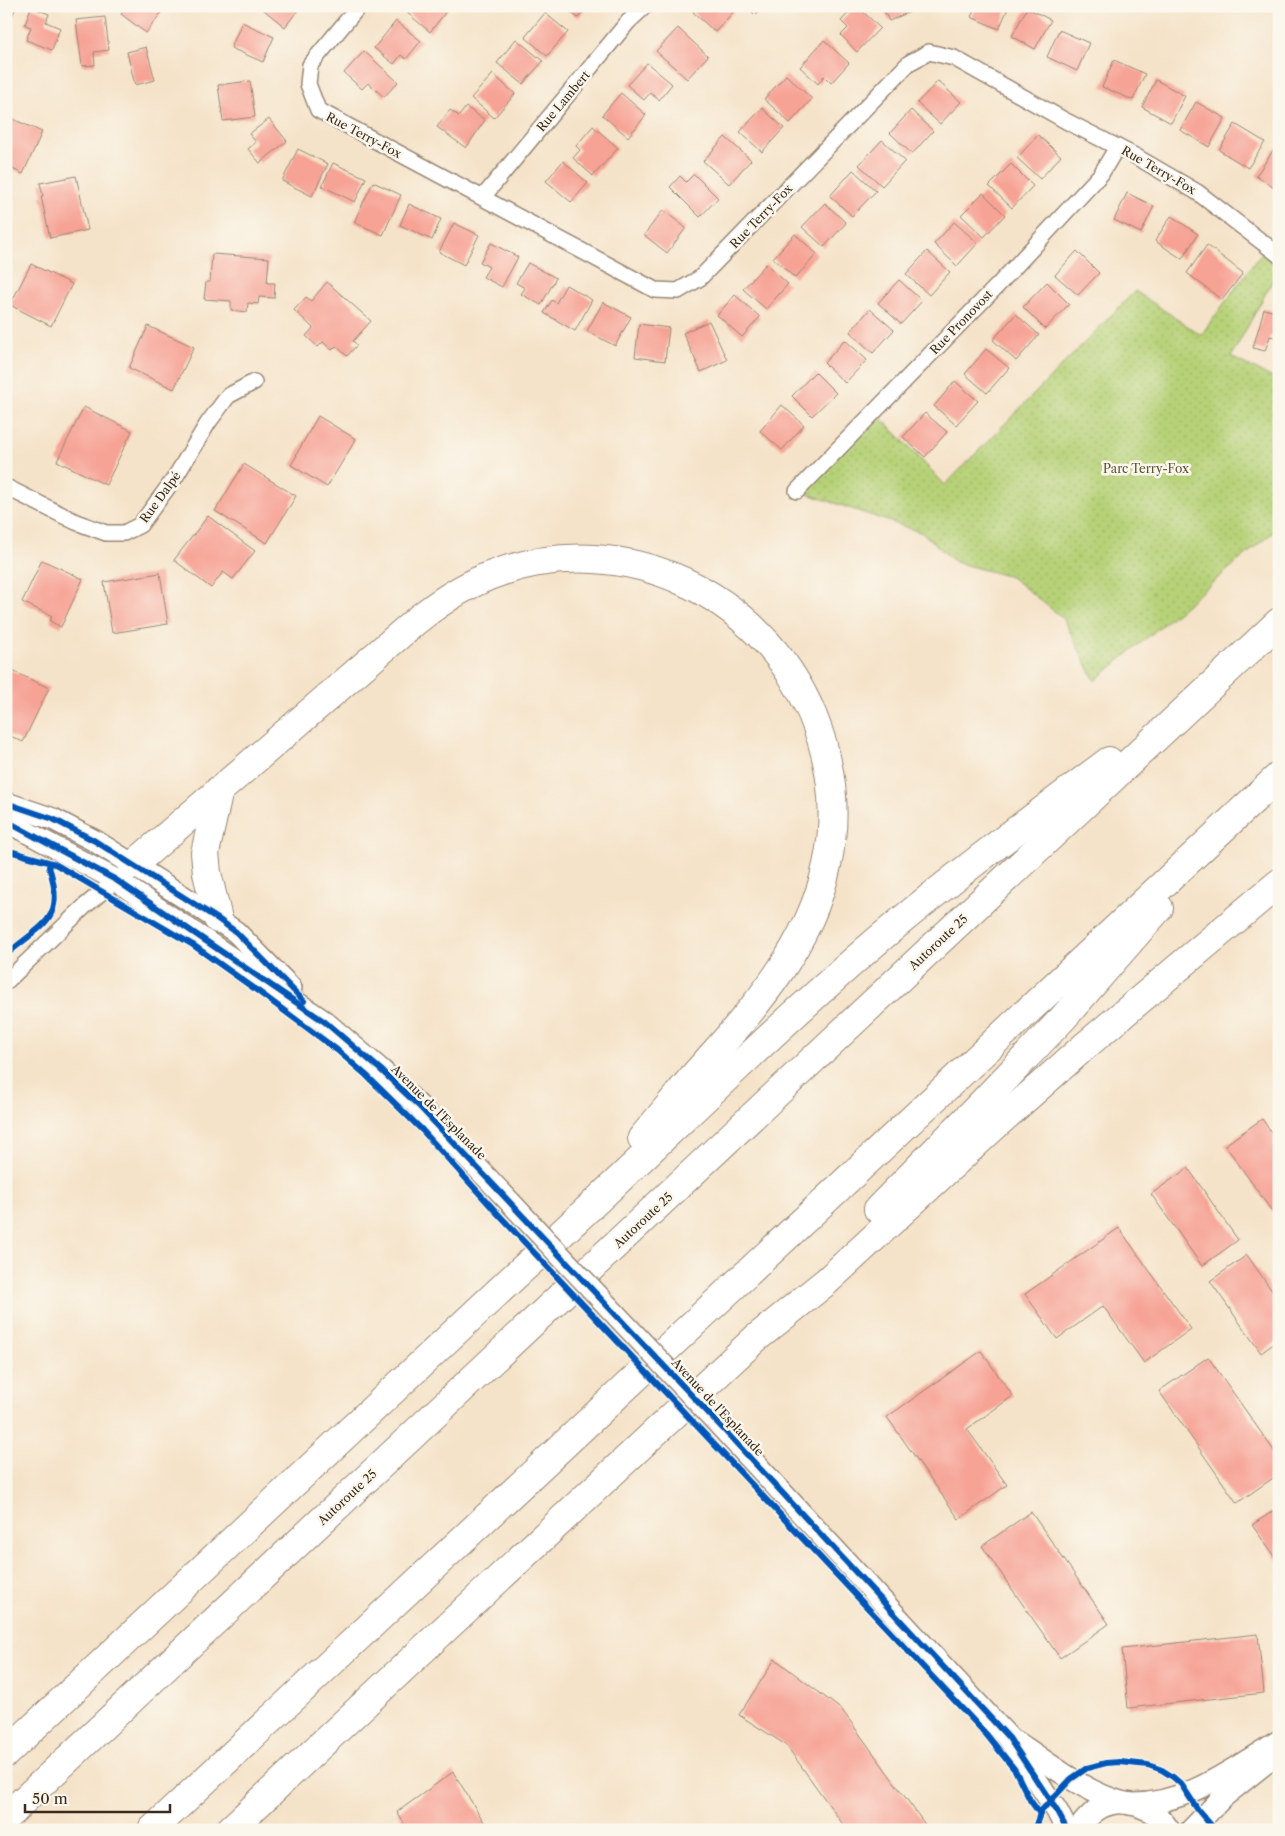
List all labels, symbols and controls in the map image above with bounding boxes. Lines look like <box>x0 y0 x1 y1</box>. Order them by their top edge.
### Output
street label: Rue Lambert <box>533 67 593 134</box>
street label: Rue Terry-Fox <box>324 109 404 161</box>
street label: Rue Terry-Fox <box>1119 143 1199 197</box>
street label: Rue Terry-Fox <box>727 181 795 251</box>
street label: Rue Pronovost <box>927 286 996 357</box>
park label: Parc Terry-Fox <box>1103 461 1189 476</box>
street label: Rue Dalpé <box>136 468 184 526</box>
street label: Autoroute 25 <box>905 911 971 974</box>
street label: Avenue de l'Esplanade <box>388 1061 490 1163</box>
street label: Autoroute 25 <box>610 1189 676 1252</box>
street label: Avenue de l'Esplanade <box>668 1354 767 1459</box>
street label: Autoroute 25 <box>314 1466 380 1529</box>
scale bar <box>25 1781 170 1813</box>
text: 50 m <box>32 1789 68 1808</box>

